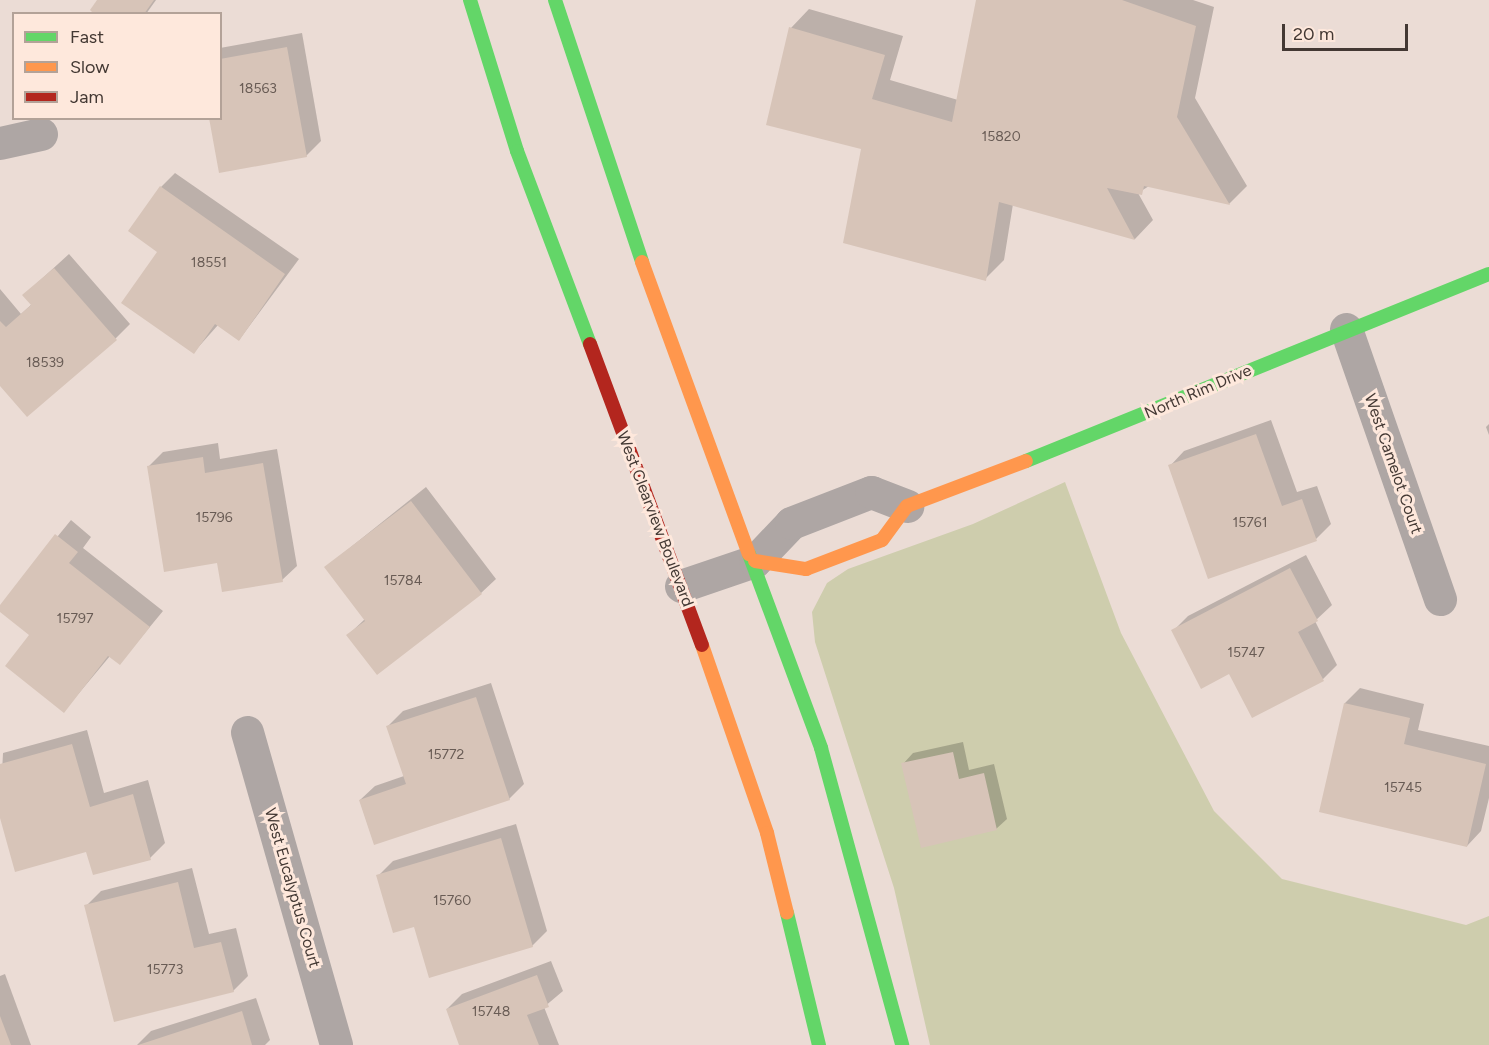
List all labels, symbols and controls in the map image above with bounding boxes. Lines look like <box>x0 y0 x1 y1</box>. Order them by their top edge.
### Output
legend <box>12 12 222 120</box>
scale bar <box>1285 12 1411 50</box>
text: 20 m <box>1293 23 1334 45</box>
text: Fast <box>70 26 104 48</box>
text: Slow <box>70 56 109 78</box>
house number: 18563 <box>239 81 277 97</box>
text: Jam <box>70 86 104 108</box>
house number: 15820 <box>981 129 1021 145</box>
house number: 18551 <box>191 255 227 271</box>
house number: 18539 <box>26 355 64 371</box>
street label: North Rim Drive <box>1142 361 1254 423</box>
street label: West Camelot Court <box>1360 391 1426 537</box>
street label: West Clearview Boulevard <box>613 429 697 609</box>
house number: 15796 <box>195 510 233 526</box>
house number: 15761 <box>1232 515 1268 531</box>
house number: 15784 <box>384 573 422 589</box>
house number: 15797 <box>57 611 93 627</box>
house number: 15747 <box>1227 645 1265 661</box>
house number: 15772 <box>428 747 464 763</box>
house number: 15745 <box>1384 780 1422 796</box>
street label: West Eucalyptus Court <box>260 806 324 970</box>
house number: 15760 <box>433 893 471 909</box>
house number: 15773 <box>147 962 183 978</box>
house number: 15748 <box>472 1004 510 1020</box>

